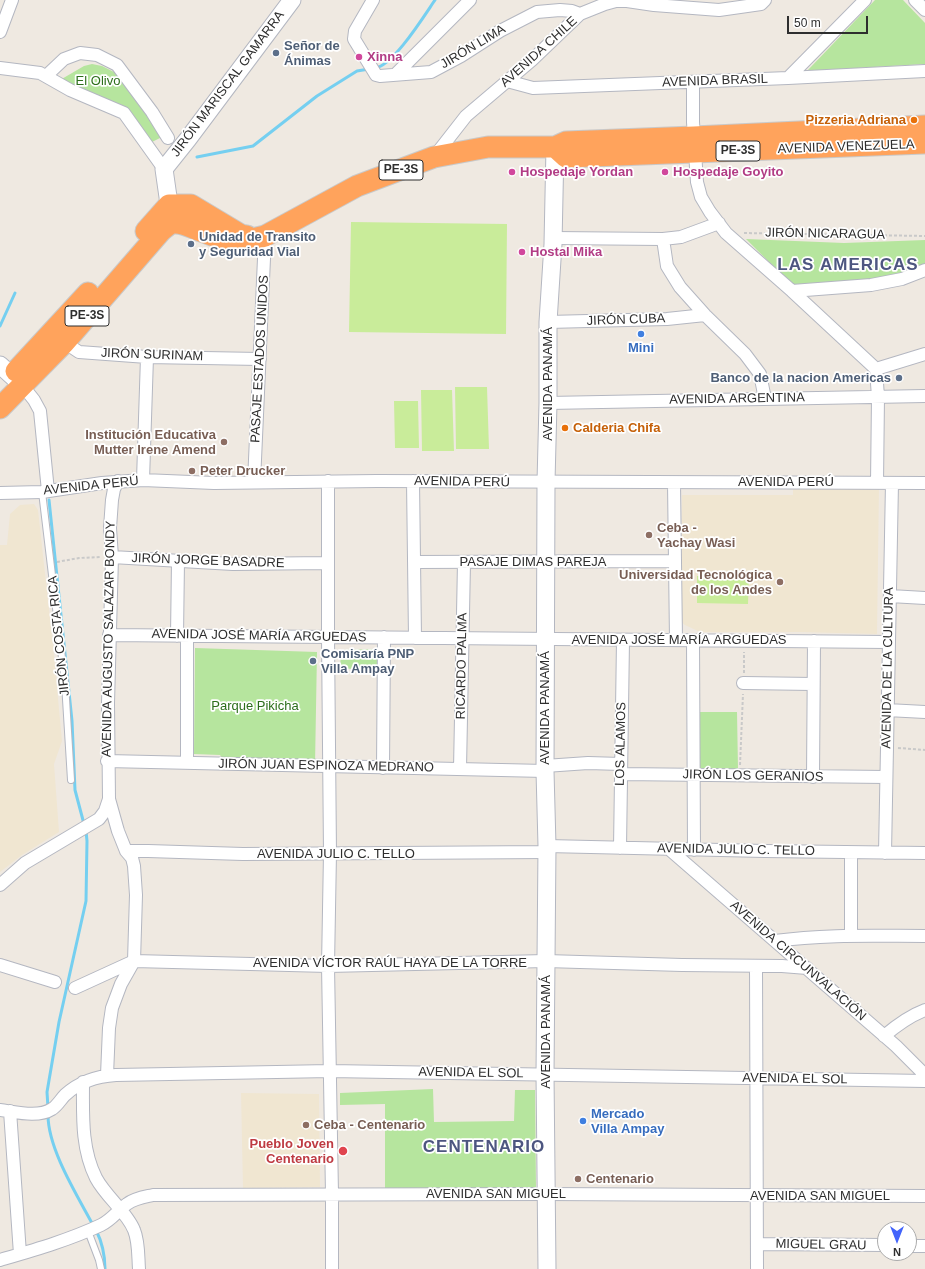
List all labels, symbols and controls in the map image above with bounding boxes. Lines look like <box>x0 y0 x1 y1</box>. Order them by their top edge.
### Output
street label: JIRÓN MARISCAL GAMARRA <box>168 8 288 160</box>
scale bar <box>789 8 870 34</box>
street label: AVENIDA CHILE <box>497 13 581 91</box>
text: 50 m <box>794 16 821 30</box>
street label: JIRÓN LIMA <box>438 22 508 72</box>
place label: Señor de Ánimas <box>284 38 340 69</box>
marker: Señor de Ánimas <box>271 48 281 58</box>
place label: Xinna <box>367 49 402 65</box>
marker: Xinna <box>354 52 364 62</box>
street label: AVENIDA BRASIL <box>662 71 768 91</box>
park label: El Olivo <box>76 73 120 89</box>
place label: Pizzeria Adriana <box>806 112 906 128</box>
marker: Pizzeria Adriana <box>909 115 919 125</box>
street label: AVENIDA VENEZUELA <box>777 137 915 157</box>
road number: PE-3S <box>716 141 760 161</box>
road number: PE-3S <box>379 160 423 180</box>
place label: Hospedaje Yordan <box>520 164 633 180</box>
place label: Hospedaje Goyito <box>673 164 784 180</box>
marker: Hospedaje Yordan <box>507 167 517 177</box>
marker: Hospedaje Goyito <box>660 167 670 177</box>
street label: JIRÓN NICARAGUA <box>765 225 885 243</box>
place label: Unidad de Transito y Seguridad Vial <box>199 229 316 260</box>
marker: Unidad de Transito y Seguridad Vial <box>186 239 196 249</box>
place label: Hostal Mika <box>530 244 602 260</box>
marker: Hostal Mika <box>517 247 527 257</box>
district label: LAS AMERICAS <box>777 255 919 275</box>
street label: PASAJE ESTADOS UNIDOS <box>248 275 272 443</box>
road number: PE-3S <box>65 306 109 326</box>
street label: JIRÓN CUBA <box>586 311 666 329</box>
street label: AVENIDA PANAMÁ <box>540 327 556 441</box>
marker: Mini <box>636 329 646 339</box>
place label: Mini <box>628 340 654 356</box>
street label: JIRÓN SURINAM <box>100 345 204 365</box>
place label: Banco de la nacion Americas <box>710 370 891 386</box>
marker: Banco de la nacion Americas <box>894 373 904 383</box>
street label: AVENIDA ARGENTINA <box>669 390 805 408</box>
place label: Calderia Chifa <box>573 420 660 436</box>
marker: Calderia Chifa <box>560 423 570 433</box>
place label: Institución Educativa Mutter Irene Amend <box>85 427 216 458</box>
marker: Institución Educativa Mutter Irene Amend <box>219 437 229 447</box>
place label: Peter Drucker <box>200 463 285 479</box>
marker: Peter Drucker <box>187 466 197 476</box>
street label: AVENIDA PERÚ <box>43 473 139 499</box>
street label: AVENIDA PERÚ <box>414 473 510 491</box>
street label: AVENIDA PERÚ <box>738 474 834 490</box>
place label: Ceba - Yachay Wasi <box>657 520 735 551</box>
street label: AVENIDA AUGUSTO SALAZAR BONDY <box>99 521 119 757</box>
marker: Ceba - Yachay Wasi <box>644 530 654 540</box>
street label: JIRÓN JORGE BASADRE <box>131 551 285 571</box>
street label: PASAJE DIMAS PAREJA <box>460 554 606 570</box>
place label: Universidad Tecnológica de los Andes <box>619 567 772 598</box>
street label: JIRÓN COSTA RICA <box>45 575 73 697</box>
marker: Universidad Tecnológica de los Andes <box>775 577 785 587</box>
street label: AVENIDA DE LA CULTURA <box>879 587 897 749</box>
street label: RICARDO PALMA <box>453 613 471 719</box>
street label: AVENIDA JOSÉ MARÍA ARGUEDAS <box>151 626 367 646</box>
street label: AVENIDA JOSÉ MARÍA ARGUEDAS <box>571 632 787 648</box>
place label: Comisaría PNP Villa Ampay <box>321 646 414 677</box>
street label: AVENIDA PANAMÁ <box>537 651 553 765</box>
marker: Comisaría PNP Villa Ampay <box>308 656 318 666</box>
park label: Parque Pikicha <box>211 698 299 714</box>
street label: LOS ALAMOS <box>612 702 630 786</box>
street label: JIRÓN JUAN ESPINOZA MEDRANO <box>218 756 434 776</box>
street label: JIRÓN LOS GERANIOS <box>682 767 824 785</box>
street label: AVENIDA JULIO C. TELLO <box>657 841 815 859</box>
street label: AVENIDA JULIO C. TELLO <box>257 846 415 862</box>
street label: AVENIDA CIRCUNVALACIÓN <box>727 898 869 1024</box>
street label: AVENIDA VÍCTOR RAÚL HAYA DE LA TORRE <box>253 955 527 971</box>
street label: AVENIDA PANAMÁ <box>538 975 554 1089</box>
street label: AVENIDA EL SOL <box>418 1064 524 1082</box>
street label: AVENIDA EL SOL <box>742 1070 848 1088</box>
place label: Mercado Villa Ampay <box>591 1106 664 1137</box>
marker: Mercado Villa Ampay <box>578 1116 588 1126</box>
place label: Ceba - Centenario <box>314 1117 425 1133</box>
marker: Ceba - Centenario <box>301 1120 311 1130</box>
place label: Pueblo Joven Centenario <box>249 1136 334 1167</box>
district label: CENTENARIO <box>423 1137 545 1157</box>
marker: Pueblo Joven Centenario <box>337 1145 349 1157</box>
place label: Centenario <box>586 1171 654 1187</box>
marker: Centenario <box>573 1174 583 1184</box>
street label: AVENIDA SAN MIGUEL <box>426 1186 566 1202</box>
street label: AVENIDA SAN MIGUEL <box>750 1188 890 1204</box>
north arrow <box>877 1221 917 1261</box>
street label: MIGUEL GRAU <box>775 1236 867 1254</box>
text: N <box>893 1246 901 1258</box>

